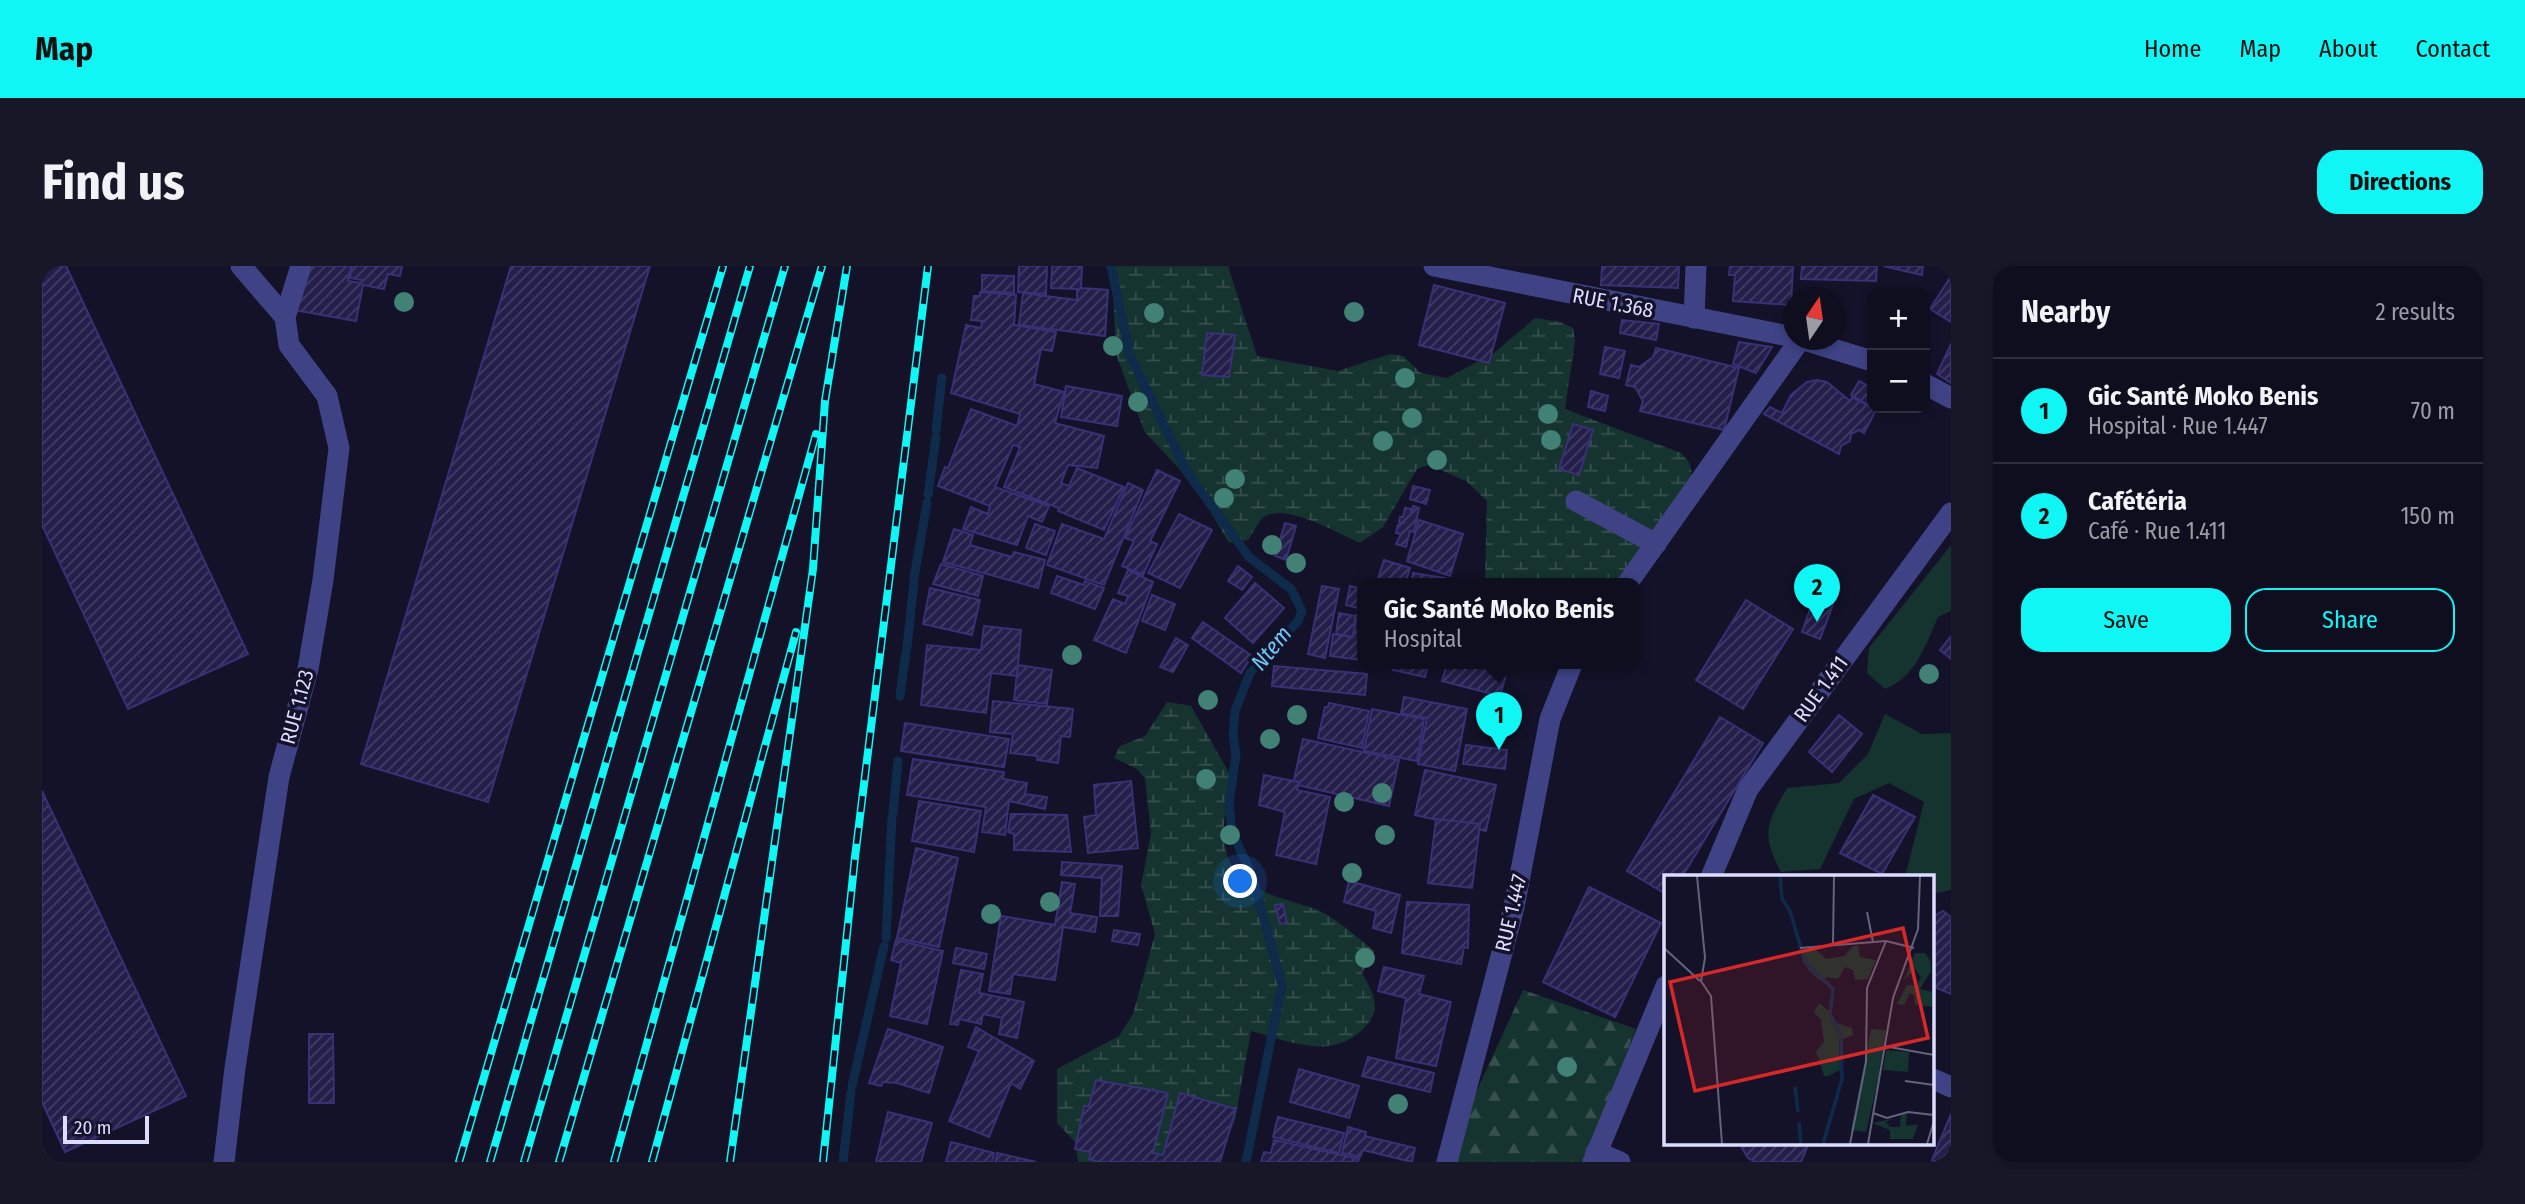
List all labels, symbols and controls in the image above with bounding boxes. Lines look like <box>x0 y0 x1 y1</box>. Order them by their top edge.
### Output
text: Map <box>35 29 93 69</box>
text: Home <box>2144 35 2201 63</box>
text: Map <box>2239 35 2281 63</box>
text: About <box>2319 35 2377 63</box>
text: Contact <box>2415 35 2490 63</box>
button: Directions <box>2317 150 2483 214</box>
text: Find us <box>42 153 185 212</box>
street label: RUE 1.368 <box>1570 282 1656 324</box>
north arrow <box>1783 287 1846 350</box>
map controls <box>1867 287 1930 413</box>
button: + <box>1867 287 1930 350</box>
text: Nearby <box>2021 294 2110 330</box>
text: 2 results <box>2375 298 2455 326</box>
button: − <box>1867 350 1930 413</box>
text: Gic Santé Moko Benis <box>2088 381 2318 412</box>
text: 1 <box>2039 397 2049 425</box>
text: 70 m <box>2411 397 2455 425</box>
text: Hospital · Rue 1.447 <box>2088 412 2268 440</box>
text: Cafétéria <box>2088 486 2187 517</box>
text: 2 <box>2039 502 2049 530</box>
text: 150 m <box>2400 502 2455 530</box>
text: Café · Rue 1.411 <box>2088 517 2226 545</box>
pin: 2 <box>1794 564 1840 622</box>
popup <box>1357 578 1641 669</box>
button: Save <box>2021 588 2231 652</box>
button: Share <box>2245 588 2455 652</box>
text: Gic Santé Moko Benis <box>1384 594 1614 625</box>
water label: Ntem <box>1245 620 1297 676</box>
text: Hospital <box>1384 625 1462 653</box>
street label: RUE 1.411 <box>1788 651 1854 727</box>
street label: RUE 1.123 <box>275 667 319 747</box>
pin: 1 <box>1476 692 1522 750</box>
your location <box>1223 864 1257 898</box>
street label: RUE 1.447 <box>1489 872 1533 954</box>
inset map <box>1664 875 1934 1144</box>
scale bar <box>63 1113 149 1145</box>
text: 20 m <box>74 1116 111 1139</box>

